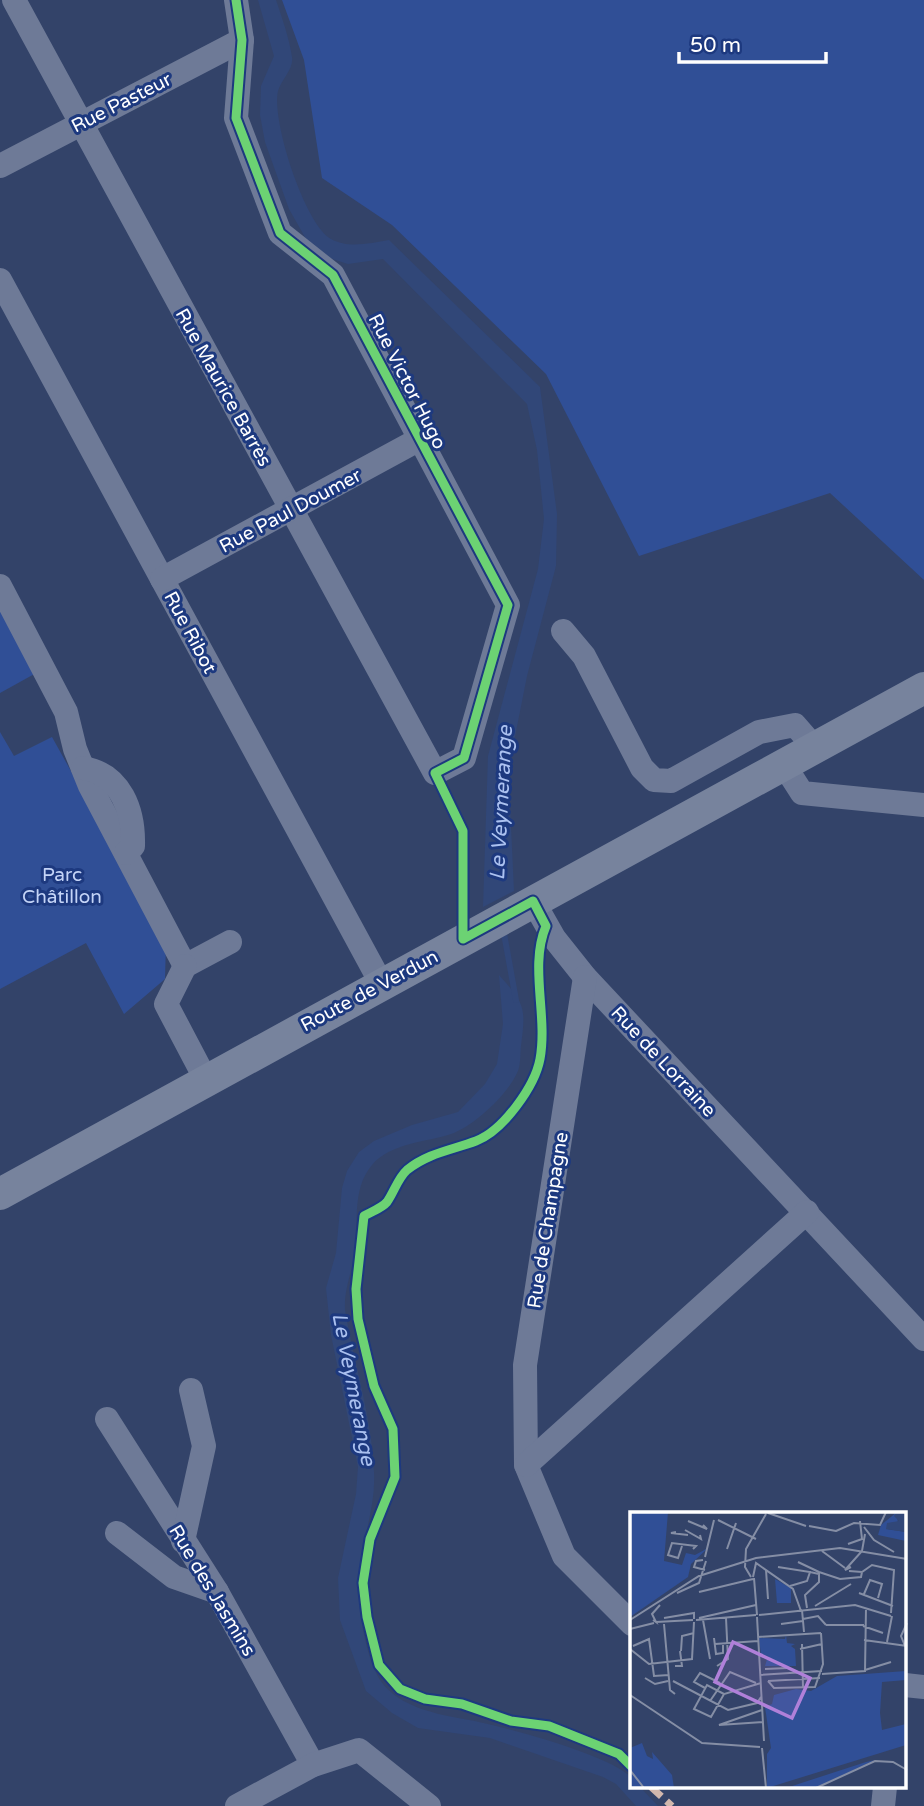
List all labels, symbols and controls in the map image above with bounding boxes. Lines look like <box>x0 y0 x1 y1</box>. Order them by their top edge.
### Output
scale bar <box>679 21 826 65</box>
text: 50 m <box>690 33 741 58</box>
street label: Rue Pasteur <box>68 68 176 138</box>
street label: Rue Maurice Barrès <box>171 305 276 470</box>
street label: Rue Victor Hugo <box>364 310 451 453</box>
street label: Rue Paul Doumer <box>216 464 366 558</box>
street label: Rue Ribot <box>159 588 221 677</box>
water label: Le Veymerange <box>485 724 518 881</box>
park label: Parc Châtillon <box>22 864 102 908</box>
street label: Route de Verdun <box>297 945 442 1036</box>
street label: Rue de Lorraine <box>606 1002 720 1122</box>
street label: Rue de Champagne <box>523 1130 573 1310</box>
water label: Le Veymerange <box>326 1311 381 1469</box>
inset map <box>630 1512 906 1788</box>
street label: Rue des Jasmins <box>164 1521 260 1660</box>

